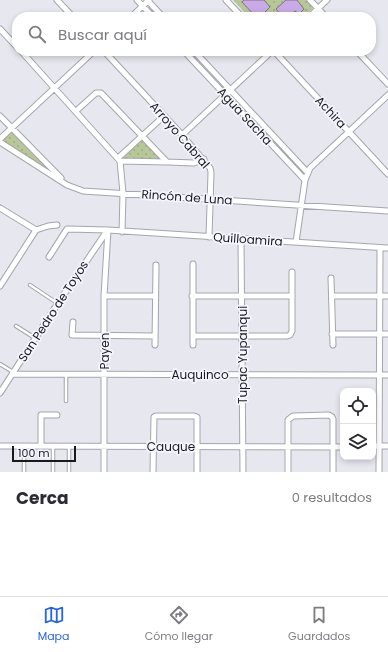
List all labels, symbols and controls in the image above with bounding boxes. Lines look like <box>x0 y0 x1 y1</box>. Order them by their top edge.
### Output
search box <box>12 12 376 56</box>
icon: search <box>26 23 48 45</box>
text: Buscar aquí <box>58 24 147 45</box>
street label: Agua Sacha <box>214 83 276 149</box>
street label: Achira <box>312 92 350 132</box>
street label: Arroyo Cabral <box>146 98 214 172</box>
street label: Rincón de Luna <box>141 185 233 209</box>
street label: Quilloamira <box>213 228 283 250</box>
street label: San Pedro de Toyos <box>14 257 92 365</box>
street label: Tupac Yupanqui <box>234 306 251 404</box>
street label: Payen <box>96 333 113 369</box>
street label: Auquinco <box>171 366 229 383</box>
map controls <box>340 388 376 460</box>
button: locate <box>340 388 376 424</box>
button: layers <box>340 424 376 460</box>
street label: Cauque <box>147 438 195 455</box>
scale bar <box>12 444 76 463</box>
text: 100 m <box>18 445 50 461</box>
text: Cerca <box>16 486 69 510</box>
text: 0 resultados <box>292 488 372 507</box>
tab: Mapa <box>38 604 69 645</box>
tab: Cómo llegar <box>145 604 213 645</box>
tab: Guardados <box>288 604 350 645</box>

